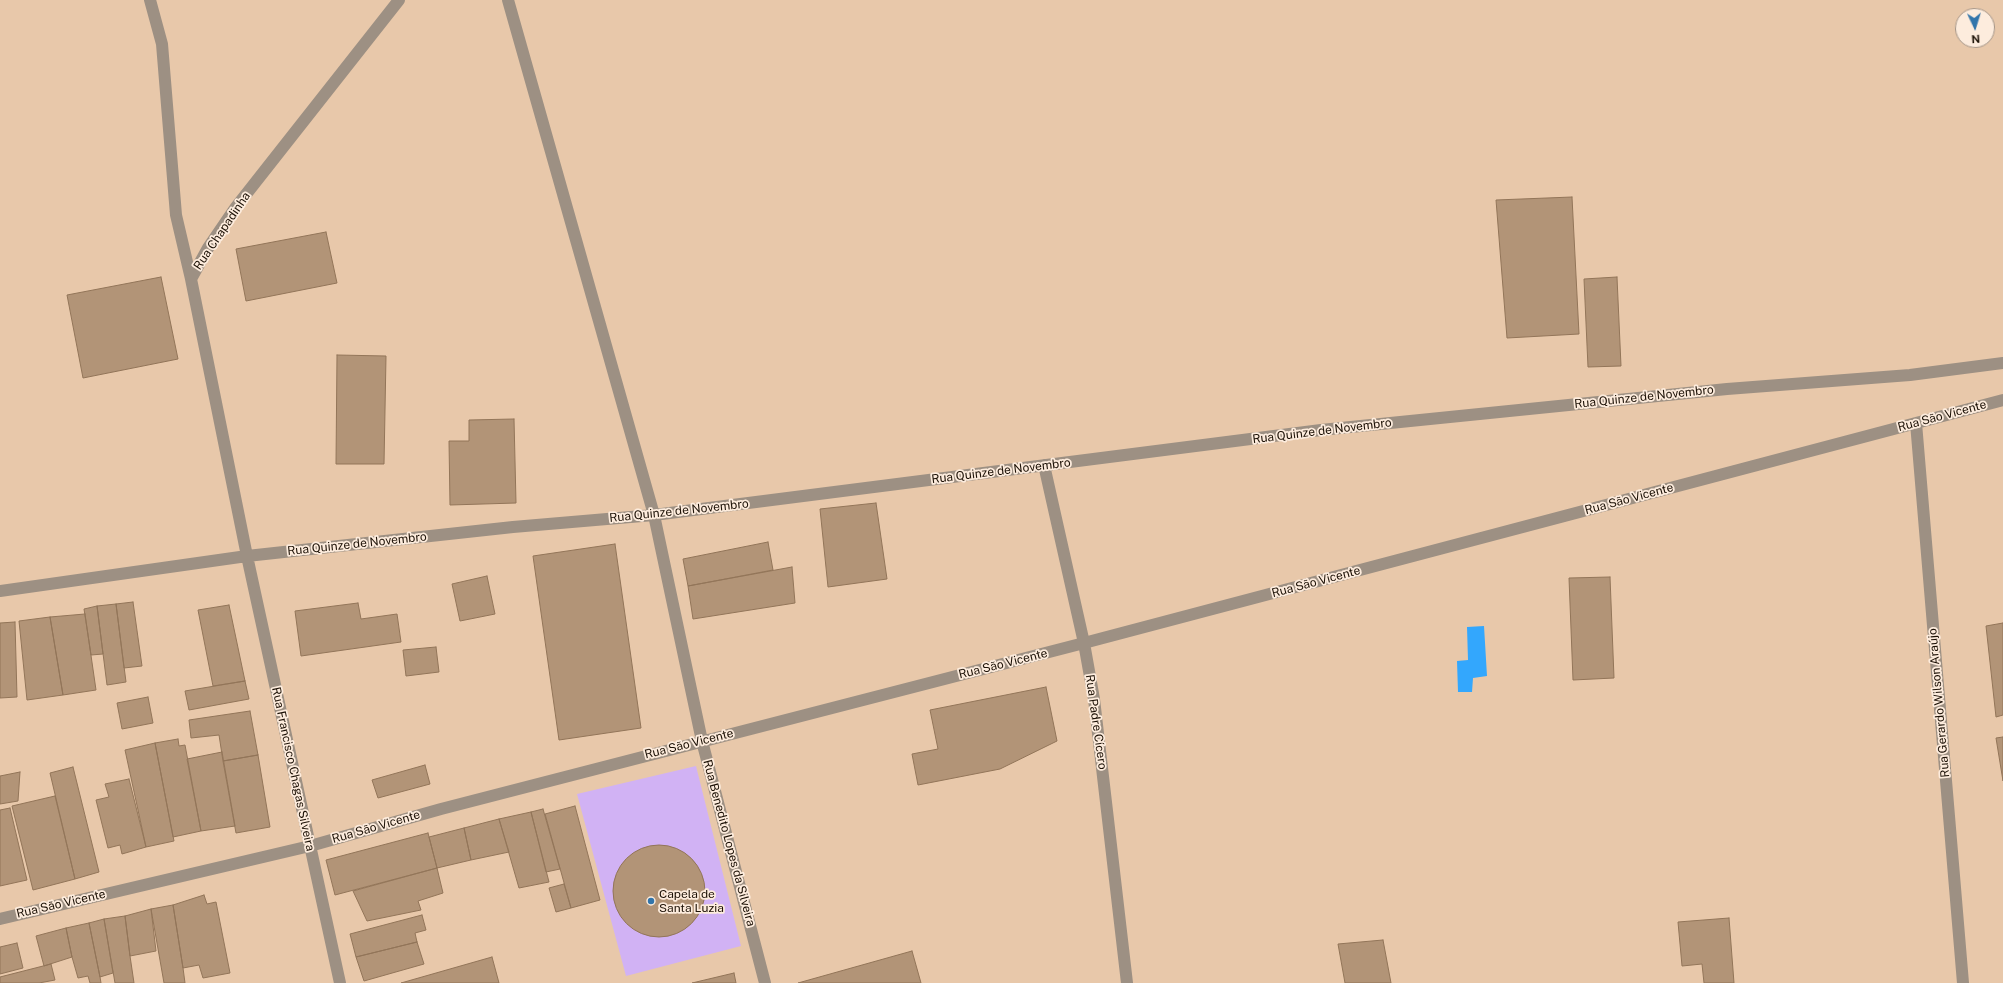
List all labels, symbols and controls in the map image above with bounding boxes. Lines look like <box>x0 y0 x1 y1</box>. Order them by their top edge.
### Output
north arrow <box>1955 8 1995 48</box>
text: N <box>1971 33 1980 45</box>
street label: Rua Chapadinha <box>191 189 253 273</box>
street label: Rua Quinze de Novembro <box>1574 383 1714 411</box>
street label: Rua São Vicente <box>1896 397 1988 435</box>
street label: Rua Quinze de Novembro <box>1252 415 1392 447</box>
street label: Rua Quinze de Novembro <box>931 455 1071 487</box>
street label: Rua São Vicente <box>1583 480 1675 518</box>
street label: Rua Quinze de Novembro <box>609 497 749 525</box>
street label: Rua Quinze de Novembro <box>287 530 427 558</box>
street label: Rua São Vicente <box>1270 563 1362 601</box>
street label: Rua Gerardo Wilson Araújo <box>1925 628 1953 778</box>
street label: Rua São Vicente <box>957 646 1049 682</box>
street label: Rua Padre Cícero <box>1082 673 1110 771</box>
street label: Rua Francisco Chagas Silveira <box>269 686 317 852</box>
street label: Rua São Vicente <box>643 726 735 762</box>
street label: Rua Benedito Lopes da Silveira <box>700 758 758 928</box>
street label: Rua São Vicente <box>330 808 422 846</box>
street label: Rua São Vicente <box>15 887 107 921</box>
place label: Capela de Santa Luzia <box>659 887 724 915</box>
marker: Capela de Santa Luzia <box>646 896 656 906</box>

